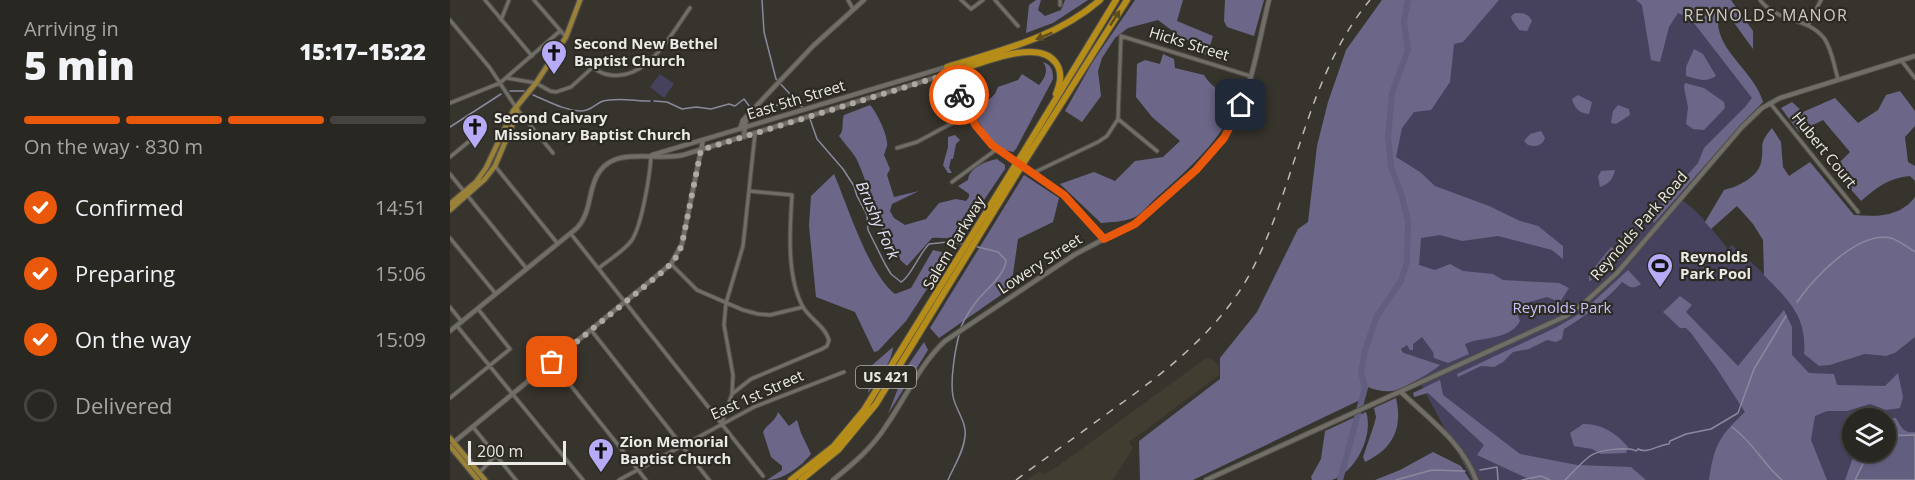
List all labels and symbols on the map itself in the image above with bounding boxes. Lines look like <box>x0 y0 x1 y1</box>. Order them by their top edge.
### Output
district label: REYNOLDS MANOR <box>1684 4 1848 26</box>
one-way arrow <box>1110 10 1121 27</box>
street label: Hicks Street <box>1147 21 1232 65</box>
one-way arrow <box>1034 31 1052 41</box>
place label: Second New Bethel Baptist Church <box>574 33 718 70</box>
church icon: Second New Bethel Baptist Church <box>539 38 569 76</box>
courier <box>929 65 989 125</box>
street label: East 5th Street <box>744 75 847 124</box>
pin <box>1215 79 1266 130</box>
place label: Second Calvary Missionary Baptist Church <box>494 107 691 144</box>
street label: Hubert Court <box>1788 107 1862 192</box>
church icon: Second Calvary Missionary Baptist Church <box>460 112 490 150</box>
street label: Reynolds Park Road <box>1585 167 1691 284</box>
water label: Brushy Fork <box>851 177 906 264</box>
street label: Salem Parkway <box>917 192 989 293</box>
street label: Lowery Street <box>994 229 1085 298</box>
place label: Reynolds Park Pool <box>1680 246 1751 283</box>
sports icon: Reynolds Park Pool <box>1645 251 1675 289</box>
park label: Reynolds Park <box>1513 297 1612 317</box>
pin <box>526 336 577 387</box>
street label: East 1st Street <box>707 365 806 424</box>
road number: US 421 <box>856 366 916 388</box>
place label: Zion Memorial Baptist Church <box>620 431 731 468</box>
church icon: Zion Memorial Baptist Church <box>586 436 616 474</box>
scale bar <box>468 438 566 466</box>

